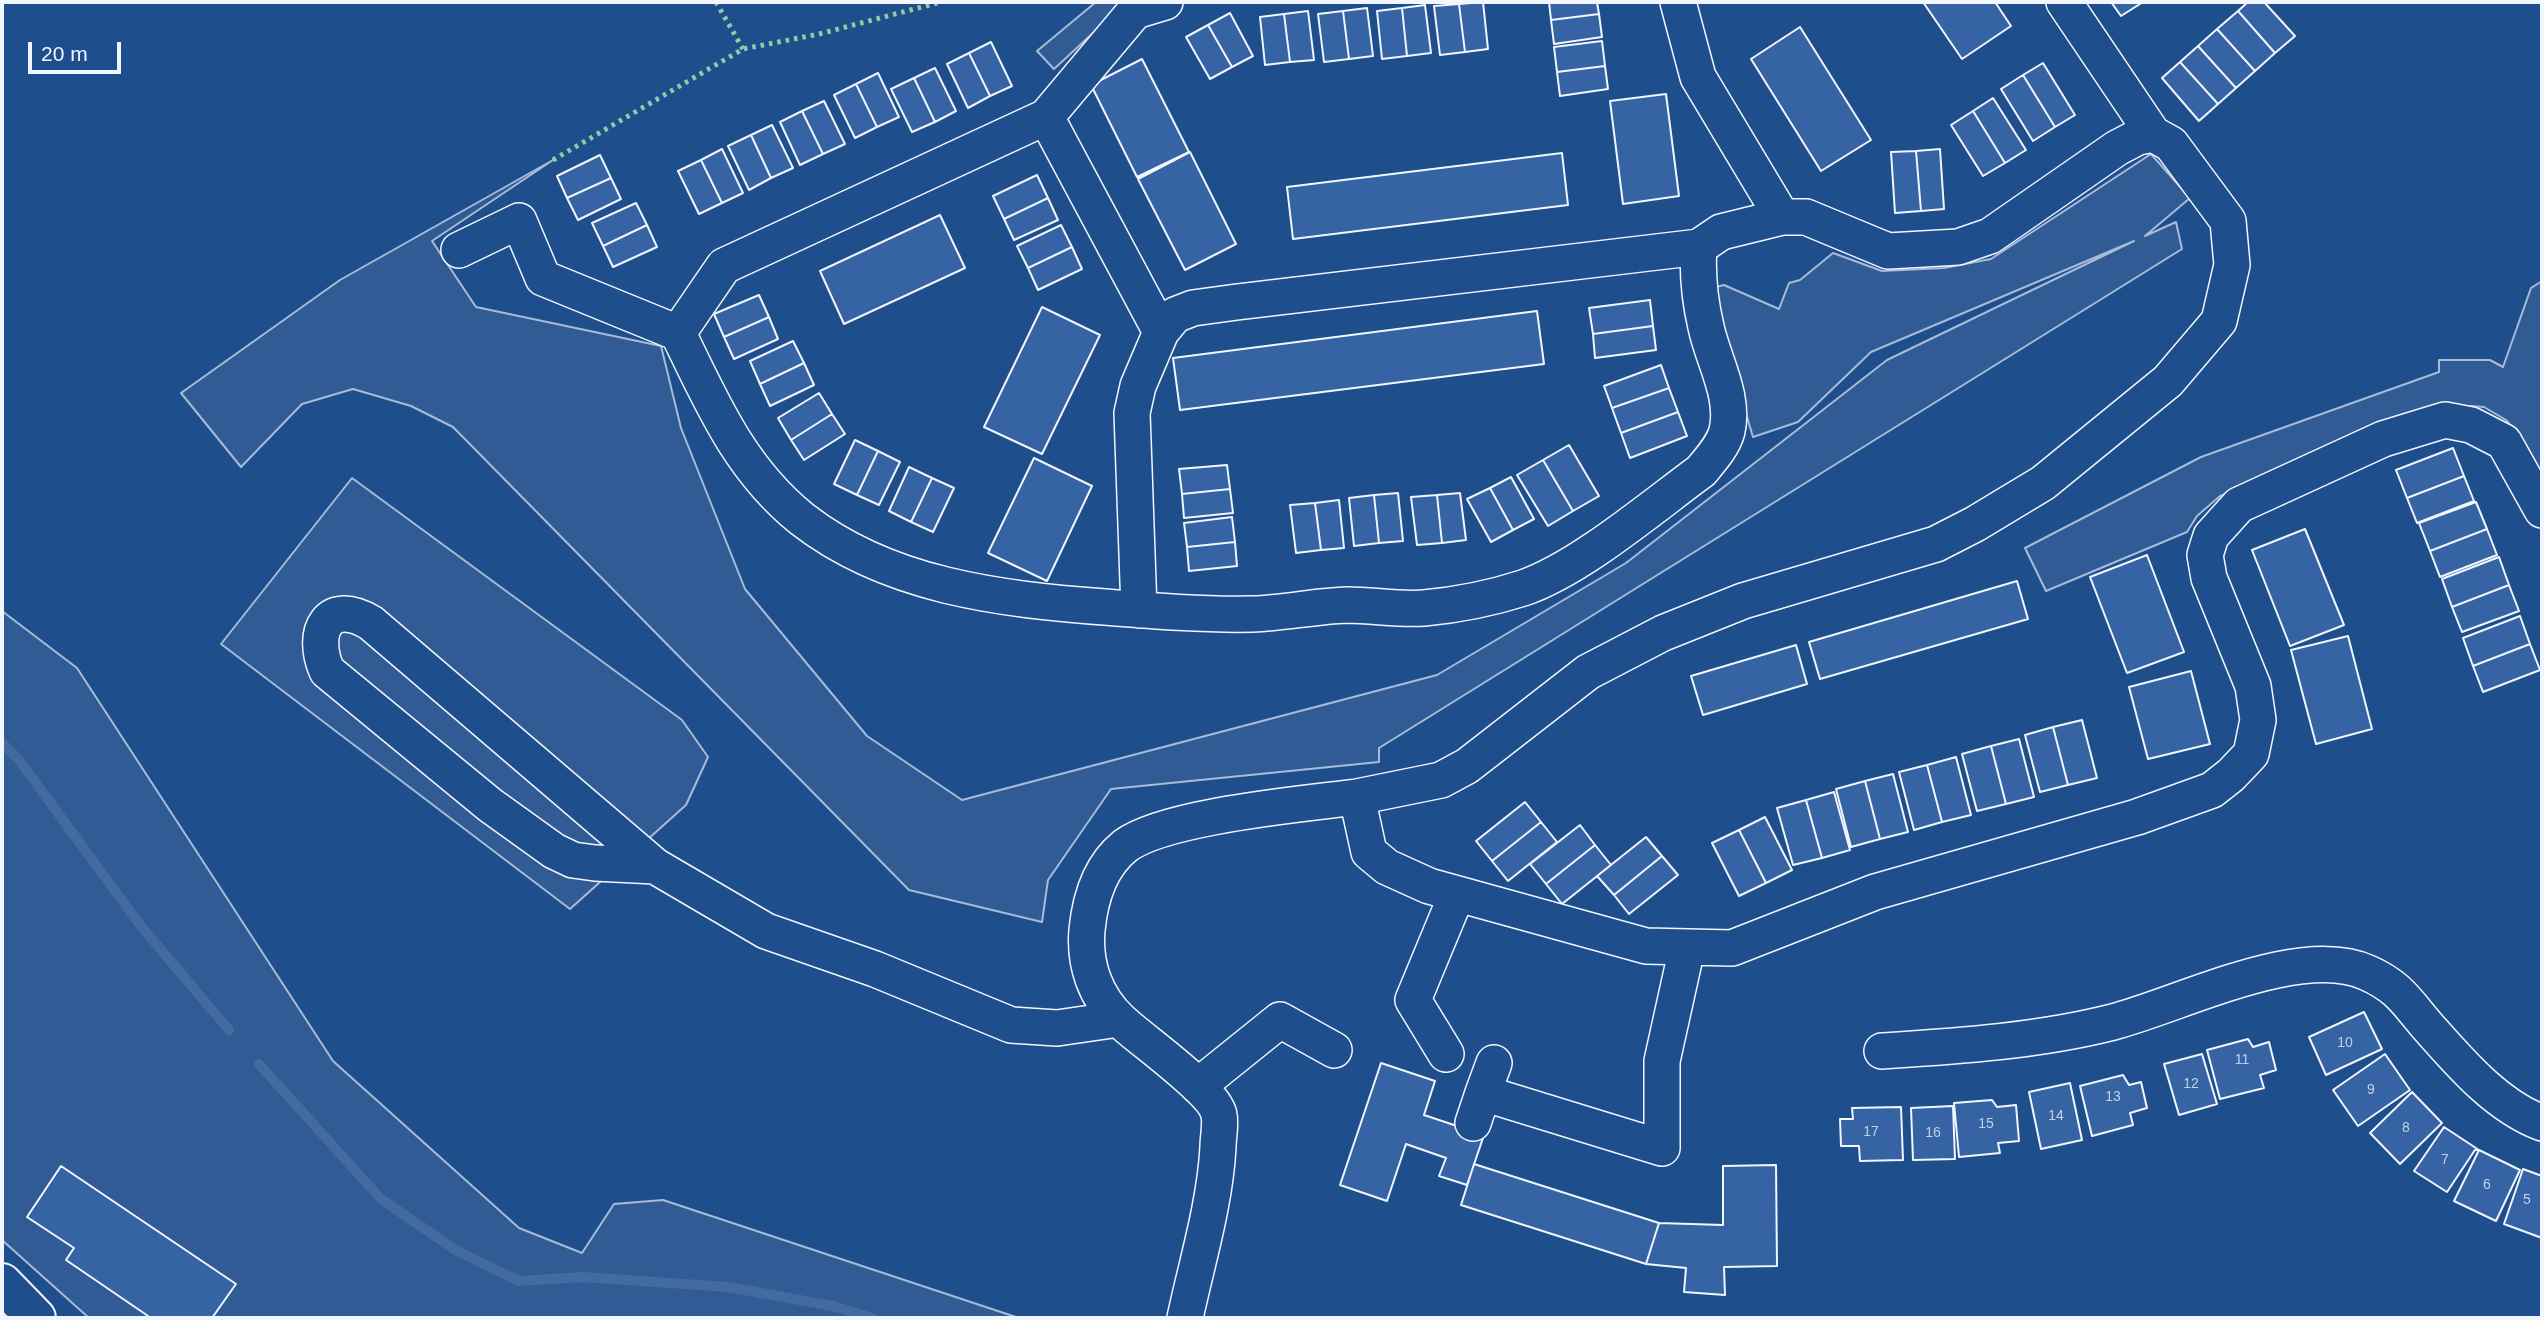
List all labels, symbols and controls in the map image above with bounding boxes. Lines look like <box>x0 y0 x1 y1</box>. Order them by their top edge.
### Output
scale bar <box>32 28 124 72</box>
text: 20 m <box>41 42 88 65</box>
house number: 10 <box>2337 1035 2353 1051</box>
house number: 11 <box>2235 1052 2249 1068</box>
house number: 12 <box>2183 1076 2199 1092</box>
house number: 9 <box>2367 1082 2375 1098</box>
house number: 13 <box>2105 1089 2121 1105</box>
house number: 14 <box>2048 1108 2064 1124</box>
house number: 15 <box>1978 1116 1994 1132</box>
house number: 8 <box>2402 1120 2410 1136</box>
house number: 17 <box>1863 1124 1879 1140</box>
house number: 16 <box>1925 1125 1941 1141</box>
house number: 7 <box>2441 1152 2449 1168</box>
house number: 6 <box>2483 1177 2491 1193</box>
house number: 5 <box>2523 1192 2531 1208</box>

